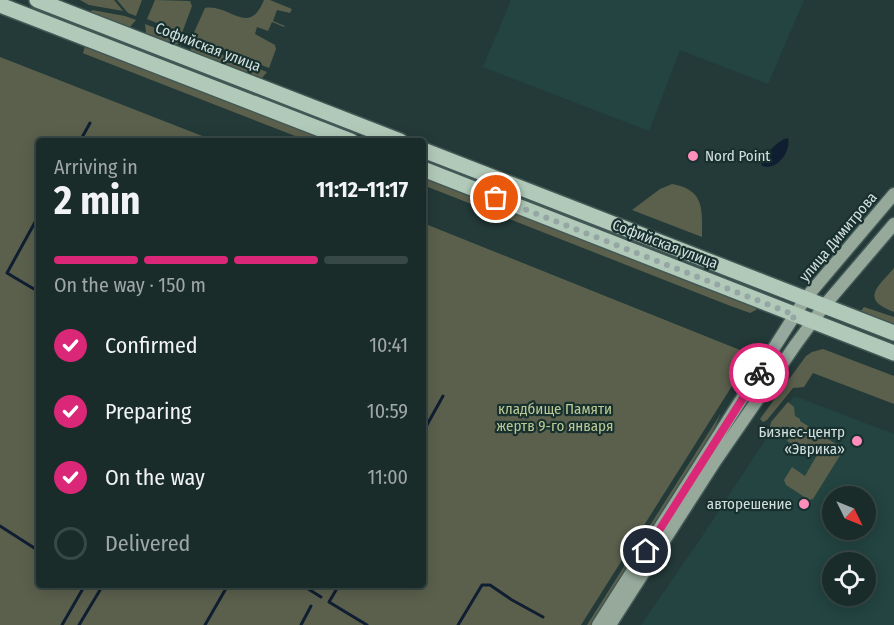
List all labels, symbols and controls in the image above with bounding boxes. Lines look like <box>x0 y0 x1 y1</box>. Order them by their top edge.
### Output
street label: Софийская улица <box>153 19 263 75</box>
place label: Nord Point <box>705 147 770 165</box>
marker: Nord Point <box>686 149 700 163</box>
text: Arriving in <box>54 155 138 179</box>
pin <box>470 172 521 223</box>
text: 11:12–11:17 <box>316 176 408 203</box>
text: 2 min <box>54 178 140 224</box>
icon: bag <box>479 181 512 214</box>
street label: улица Димитрова <box>795 189 881 285</box>
street label: Софийская улица <box>610 216 720 272</box>
text: On the way · 150 m <box>54 273 206 297</box>
icon: check <box>54 329 87 362</box>
text: Confirmed <box>105 332 198 359</box>
text: 10:41 <box>369 333 408 357</box>
courier <box>729 343 789 403</box>
icon: bike <box>743 357 776 390</box>
icon: check <box>54 395 87 428</box>
text: Preparing <box>105 398 191 425</box>
text: 10:59 <box>367 399 408 423</box>
park label: кладбище Памяти жертв 9-го января <box>497 400 613 435</box>
place label: Бизнес-центр «Эврика» <box>758 423 845 458</box>
marker: Бизнес-центр «Эврика» <box>850 434 864 448</box>
icon: check <box>54 461 87 494</box>
text: On the way <box>105 464 205 491</box>
text: 11:00 <box>368 465 408 489</box>
north arrow <box>822 486 876 540</box>
map controls <box>822 486 876 606</box>
place label: авторешение <box>707 495 792 513</box>
marker: авторешение <box>797 497 811 511</box>
pin <box>620 525 671 576</box>
text: Delivered <box>105 530 190 557</box>
icon: home <box>629 534 662 567</box>
button: locate <box>822 552 876 606</box>

